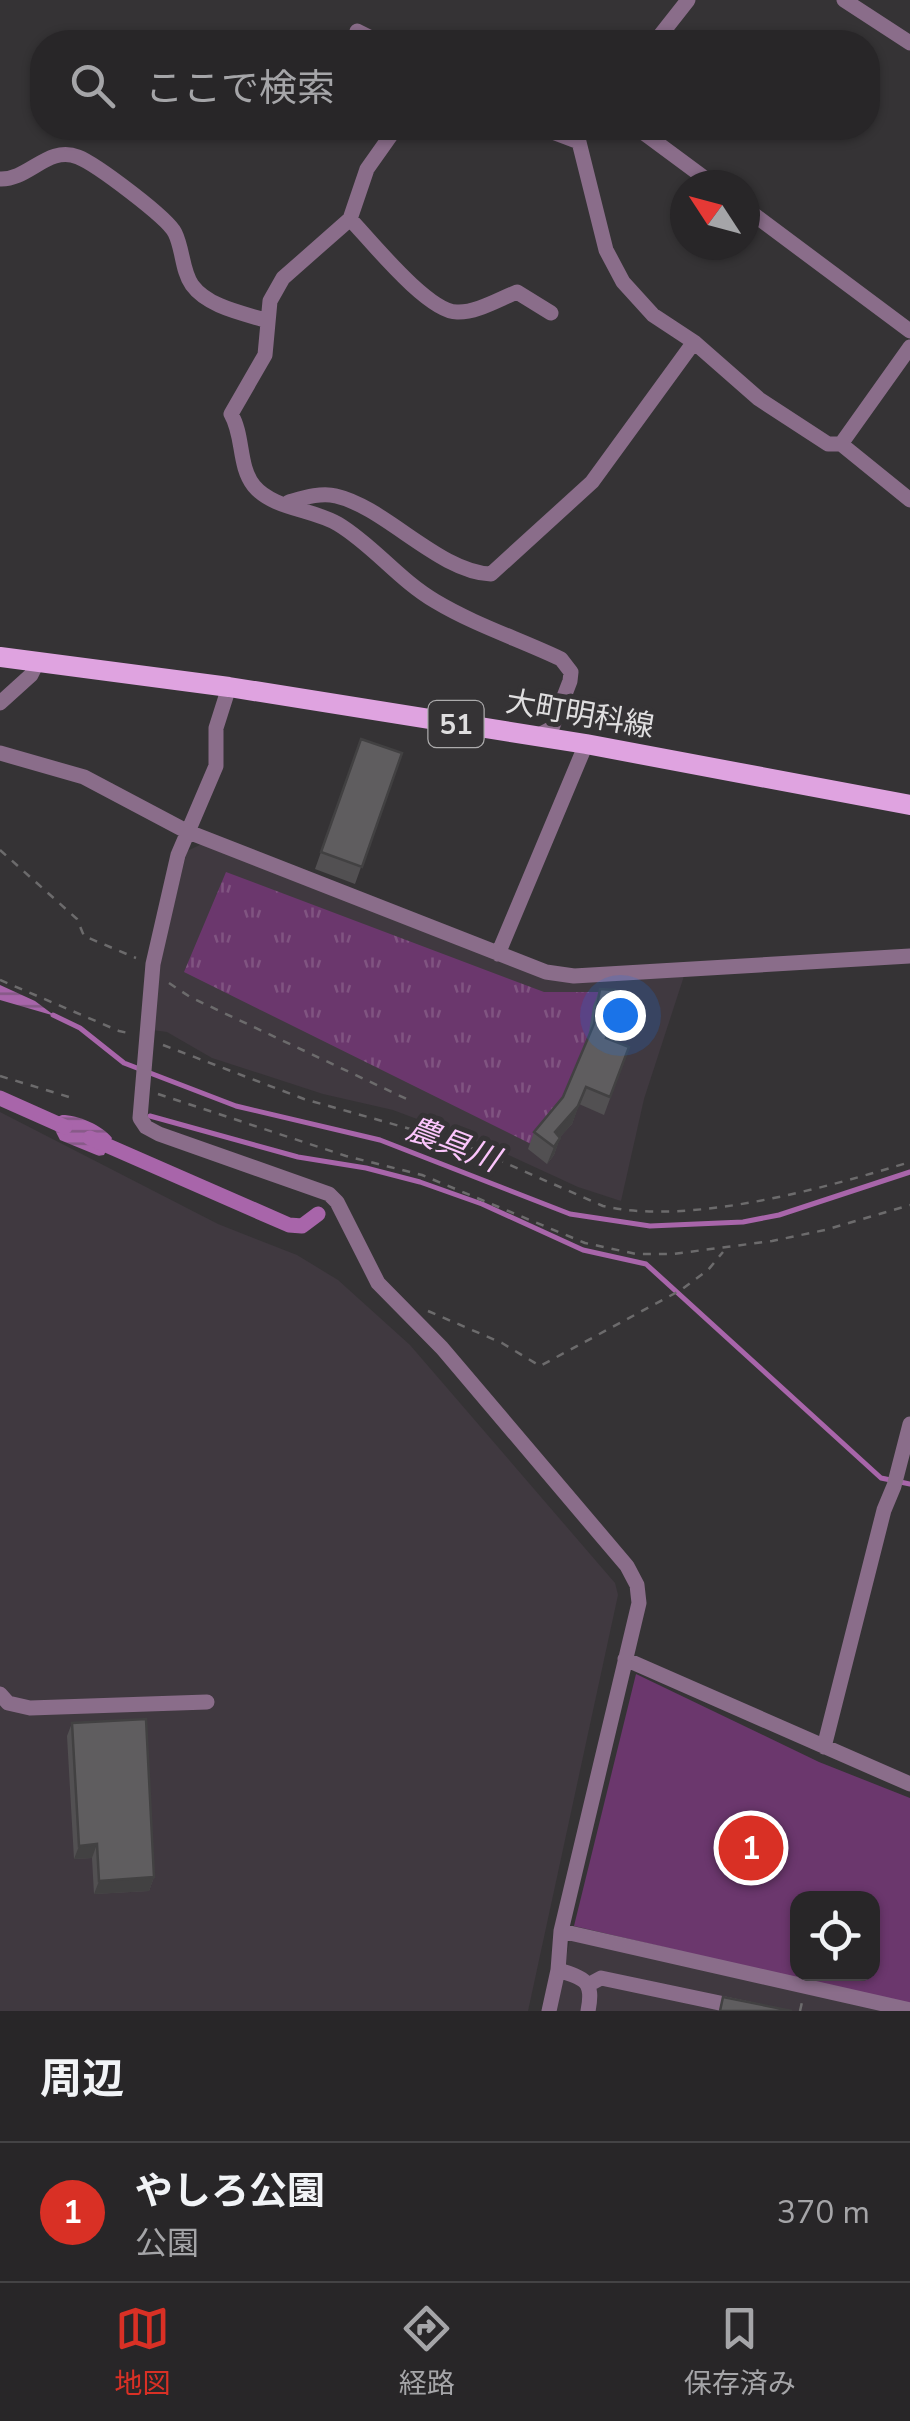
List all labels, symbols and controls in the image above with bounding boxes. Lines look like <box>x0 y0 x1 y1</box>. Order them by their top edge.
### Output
search box <box>30 30 880 140</box>
icon: search <box>65 58 120 113</box>
text: ここで検索 <box>145 63 335 114</box>
north arrow <box>670 170 760 260</box>
street label: 大町明科線 <box>502 681 657 748</box>
road number: 51 <box>428 701 484 747</box>
your location <box>595 990 646 1041</box>
water label: 農具川 <box>400 1107 508 1183</box>
pin: 1 <box>718 1810 784 1886</box>
map controls <box>790 1891 880 1981</box>
button: locate <box>790 1891 880 1981</box>
text: 周辺 <box>40 2051 124 2108</box>
text: やしろ公園 <box>135 2166 325 2217</box>
text: 1 <box>63 2191 82 2234</box>
text: 370 m <box>777 2191 870 2234</box>
text: 公園 <box>135 2222 199 2265</box>
tab: 地図 <box>114 2301 170 2403</box>
tab: 経路 <box>399 2301 455 2403</box>
tab: 保存済み <box>684 2301 796 2403</box>

